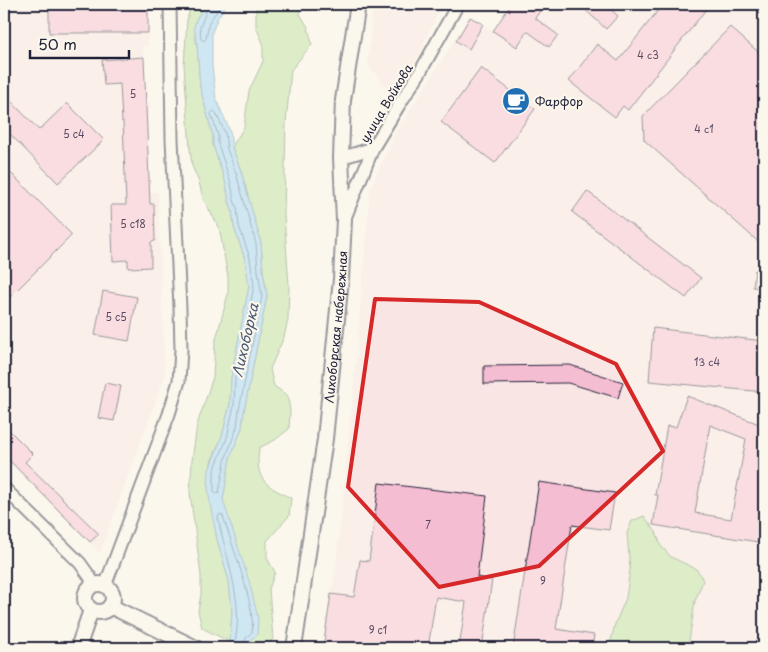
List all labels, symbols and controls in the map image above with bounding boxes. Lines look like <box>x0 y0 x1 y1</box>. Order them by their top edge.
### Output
scale bar <box>30 28 129 60</box>
text: 50 m <box>38 32 77 55</box>
house number: 4 с3 <box>637 47 659 62</box>
street label: улица Войкова <box>355 60 417 146</box>
house number: 5 <box>130 86 136 101</box>
cafe icon: Фарфор <box>501 86 531 116</box>
place label: Фарфор <box>535 92 583 110</box>
house number: 4 с1 <box>694 121 714 136</box>
house number: 5 с4 <box>63 126 85 141</box>
house number: 5 с18 <box>120 216 146 231</box>
street label: Лихоборская набережная <box>320 250 351 404</box>
water label: Лихоборка <box>226 300 264 379</box>
house number: 5 с5 <box>105 309 127 324</box>
house number: 13 с4 <box>694 354 720 369</box>
house number: 7 <box>425 517 431 532</box>
house number: 9 <box>540 573 546 588</box>
house number: 9 с1 <box>369 622 387 637</box>

